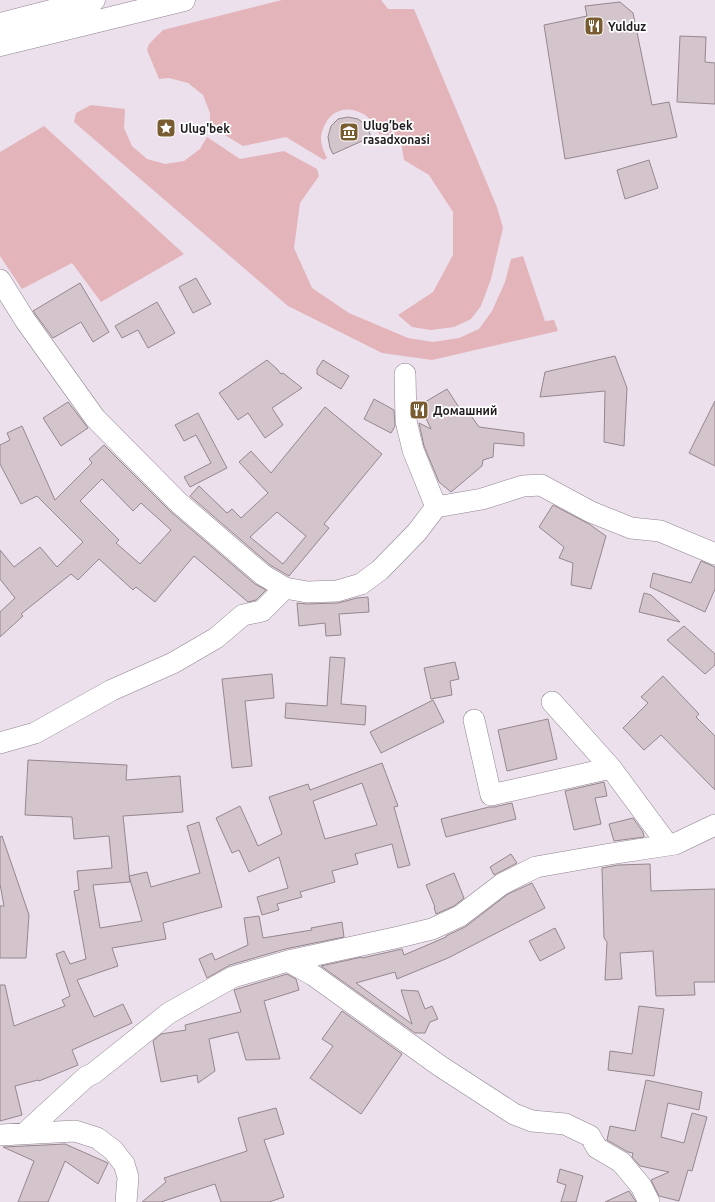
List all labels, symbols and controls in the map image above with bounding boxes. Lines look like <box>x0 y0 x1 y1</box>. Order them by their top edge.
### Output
restaurant icon: Yulduz <box>583 15 605 37</box>
place label: Yulduz <box>608 20 646 33</box>
place icon: Ulug'bek <box>155 117 177 139</box>
place label: Ulug’bek rasadxonasi <box>363 119 430 146</box>
museum icon: Ulug’bek rasadxonasi <box>338 121 360 143</box>
place label: Ulug'bek <box>180 122 230 135</box>
restaurant icon: Домашний <box>408 399 430 421</box>
place label: Домашний <box>433 404 497 417</box>

